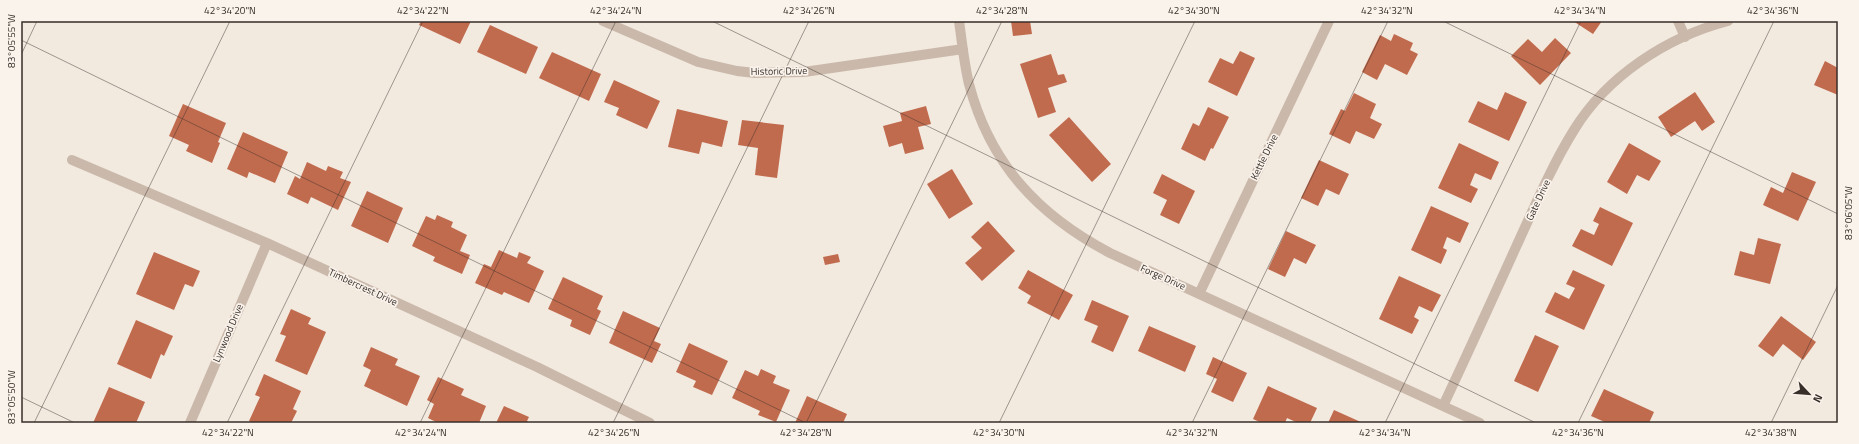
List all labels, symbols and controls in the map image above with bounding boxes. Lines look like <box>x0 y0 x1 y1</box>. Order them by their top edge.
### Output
text: 42°34'20"N <box>204 3 256 18</box>
text: 42°34'22"N <box>397 3 449 18</box>
text: 42°34'24"N <box>590 3 642 18</box>
text: 42°34'26"N <box>783 3 835 18</box>
text: 42°34'28"N <box>976 3 1028 18</box>
text: 42°34'30"N <box>1168 3 1220 18</box>
text: 42°34'32"N <box>1361 3 1413 18</box>
text: 42°34'34"N <box>1554 3 1606 18</box>
text: 42°34'36"N <box>1747 3 1799 18</box>
text: 83°05'55"W <box>4 14 19 68</box>
street label: Historic Drive <box>751 63 807 79</box>
street label: Kettle Drive <box>1247 132 1281 182</box>
street label: Gate Drive <box>1522 177 1554 223</box>
text: 83°06'05"W <box>1841 186 1856 240</box>
street label: Forge Drive <box>1138 260 1188 294</box>
street label: Timbercrest Drive <box>326 264 400 310</box>
street label: Lynwood Drive <box>209 302 247 364</box>
text: 83°05'50"W <box>4 370 19 424</box>
north arrow <box>1789 374 1829 414</box>
text: N <box>1809 391 1827 405</box>
text: 42°34'22"N <box>202 425 254 440</box>
text: 42°34'24"N <box>395 425 447 440</box>
text: 42°34'26"N <box>588 425 640 440</box>
text: 42°34'28"N <box>780 425 832 440</box>
text: 42°34'30"N <box>973 425 1025 440</box>
text: 42°34'32"N <box>1166 425 1218 440</box>
text: 42°34'34"N <box>1359 425 1411 440</box>
text: 42°34'36"N <box>1552 425 1604 440</box>
text: 42°34'38"N <box>1745 425 1797 440</box>

